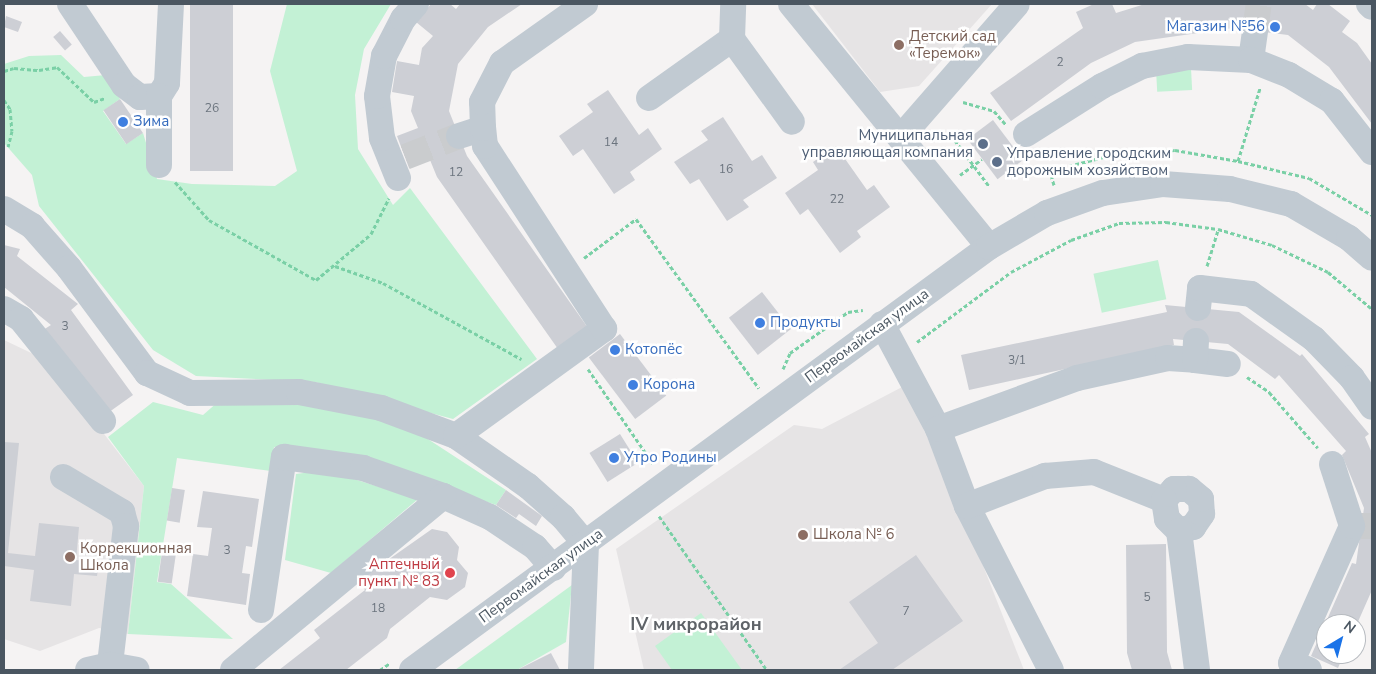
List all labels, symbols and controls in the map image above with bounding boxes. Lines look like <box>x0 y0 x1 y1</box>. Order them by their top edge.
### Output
place label: Магазин №56 <box>1166 18 1265 36</box>
marker: Магазин №56 <box>1269 21 1281 33</box>
place label: Детский сад «Теремок» <box>909 27 996 62</box>
marker: Детский сад «Теремок» <box>893 39 905 51</box>
house number: 2 <box>1056 56 1064 70</box>
house number: 26 <box>205 102 219 116</box>
place label: Зима <box>133 113 169 131</box>
marker: Зима <box>117 116 129 128</box>
place label: Муниципальная управляющая компания <box>802 126 973 161</box>
house number: 14 <box>604 136 618 150</box>
marker: Муниципальная управляющая компания <box>977 138 989 150</box>
place label: Управление городским дорожным хозяйством <box>1007 144 1171 179</box>
marker: Управление городским дорожным хозяйством <box>991 156 1003 168</box>
house number: 16 <box>719 163 733 177</box>
house number: 12 <box>449 166 463 180</box>
house number: 22 <box>830 193 844 207</box>
street label: Первомайская улица <box>802 285 932 387</box>
place label: Продукты <box>770 314 841 332</box>
marker: Продукты <box>754 317 766 329</box>
house number: 3 <box>61 320 69 334</box>
place label: Котопёс <box>625 341 682 359</box>
marker: Котопёс <box>609 344 621 356</box>
house number: 3/1 <box>1008 354 1026 368</box>
place label: Корона <box>643 376 695 394</box>
marker: Корона <box>627 379 639 391</box>
place label: Утро Родины <box>624 449 717 467</box>
marker: Утро Родины <box>608 452 620 464</box>
street label: Первомайская улица <box>476 525 606 627</box>
place label: Школа № 6 <box>813 526 895 544</box>
marker: Школа № 6 <box>797 529 809 541</box>
place label: Коррекционная Школа <box>80 539 192 574</box>
house number: 3 <box>223 544 231 558</box>
marker: Коррекционная Школа <box>64 551 76 563</box>
place label: Аптечный пункт № 83 <box>358 555 440 590</box>
marker: Аптечный пункт № 83 <box>444 567 456 579</box>
house number: 5 <box>1143 591 1151 605</box>
house number: 18 <box>371 602 385 616</box>
house number: 7 <box>902 605 910 619</box>
district label: IV микрорайон <box>630 613 762 635</box>
north arrow <box>1316 614 1366 664</box>
text: N <box>1340 617 1360 638</box>

